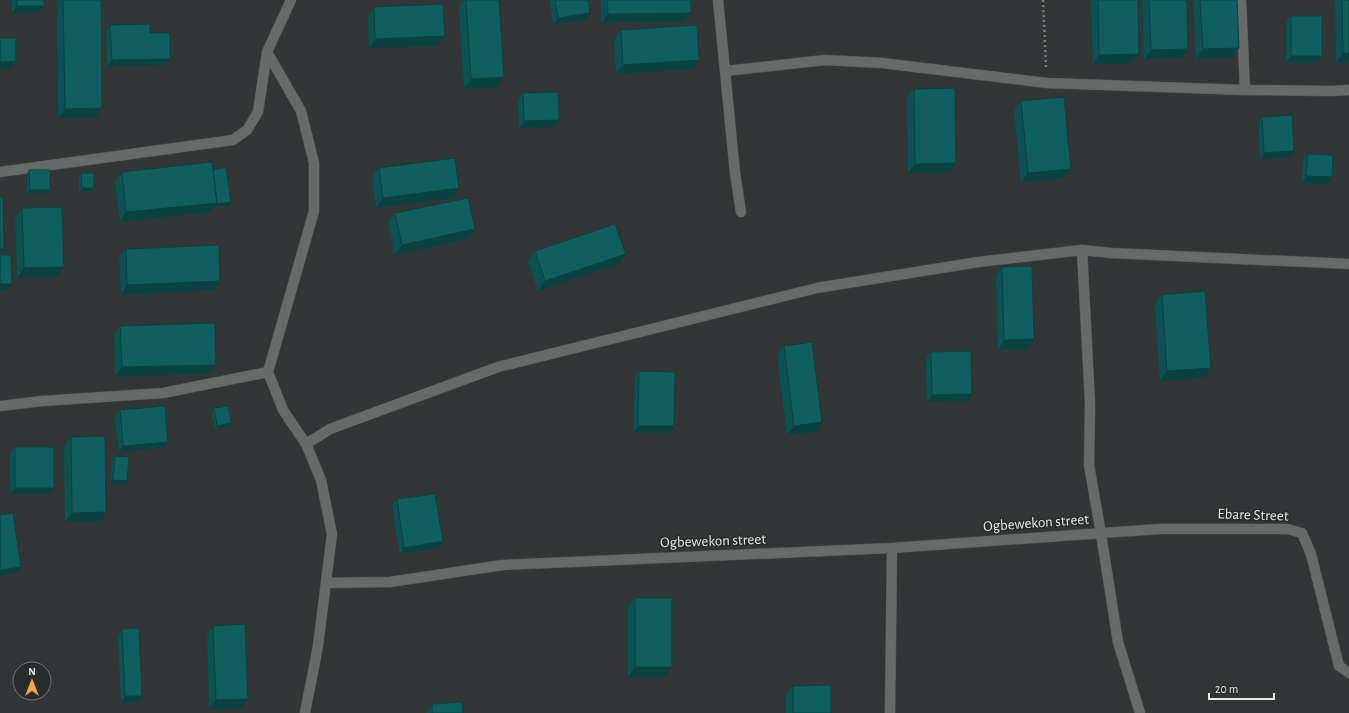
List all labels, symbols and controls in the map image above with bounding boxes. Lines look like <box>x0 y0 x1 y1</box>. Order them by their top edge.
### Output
street label: Ebare Street <box>1217 506 1289 524</box>
street label: Ogbewekon street <box>983 512 1090 534</box>
street label: Ogbewekon street <box>660 532 766 550</box>
north arrow <box>12 661 52 701</box>
text: N <box>28 666 36 677</box>
scale bar <box>1209 675 1274 701</box>
text: 20 m <box>1215 683 1238 695</box>

